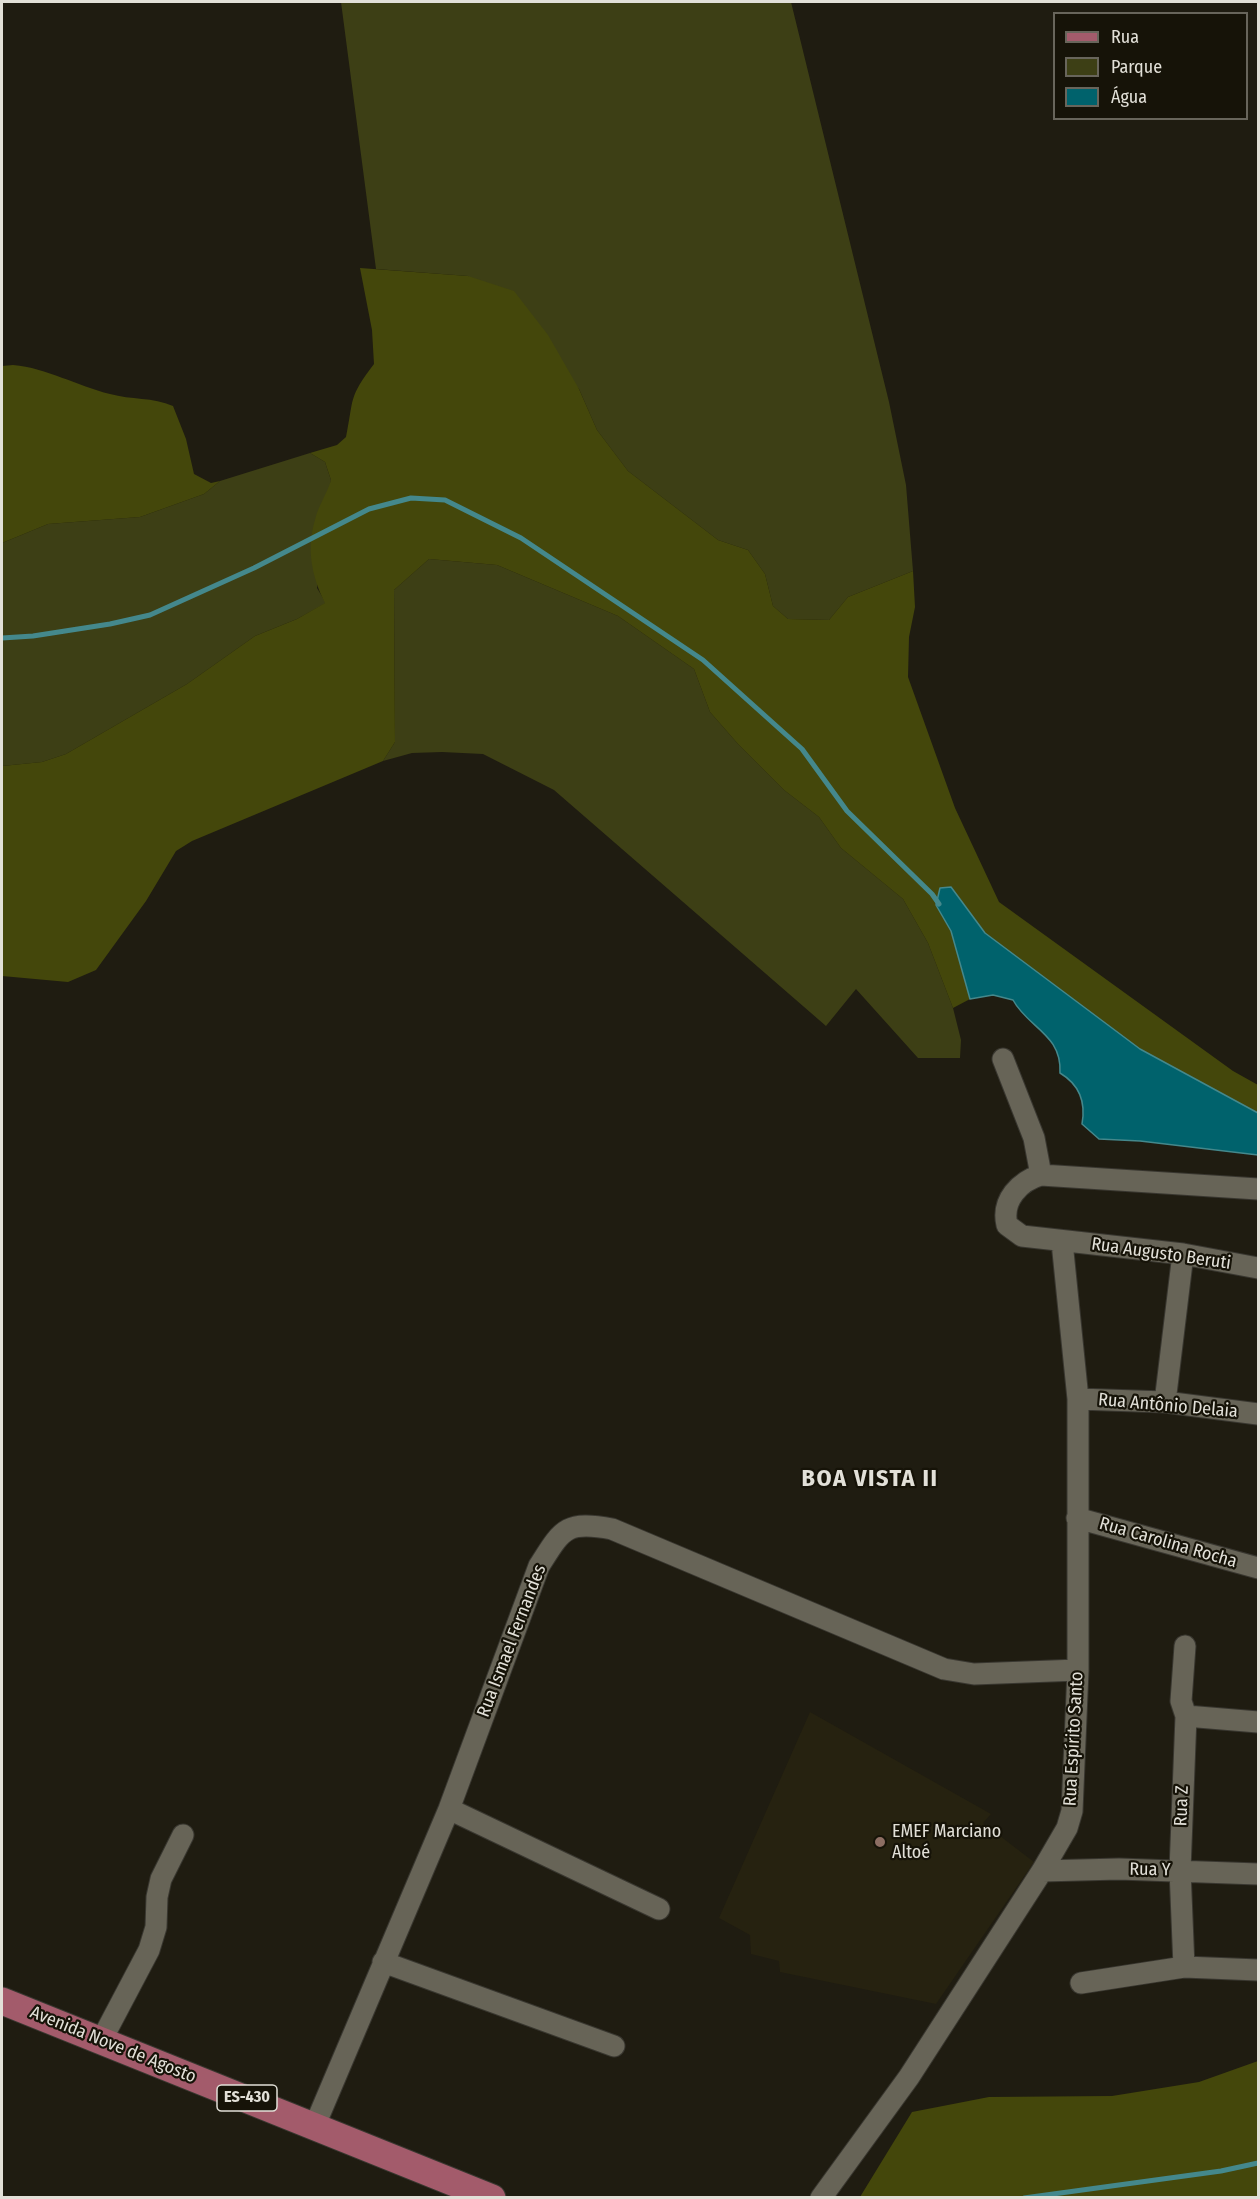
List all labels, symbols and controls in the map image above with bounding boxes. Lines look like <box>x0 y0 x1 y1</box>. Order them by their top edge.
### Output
legend <box>1053 12 1248 120</box>
text: Rua <box>1111 26 1139 48</box>
text: Parque <box>1111 56 1162 78</box>
text: Água <box>1111 86 1147 108</box>
street label: Rua Augusto Beruti <box>1090 1234 1232 1274</box>
street label: Rua Antônio Delaia <box>1097 1389 1239 1423</box>
district label: BOA VISTA II <box>802 1465 938 1493</box>
street label: Rua Carolina Rocha <box>1097 1513 1239 1573</box>
street label: Rua Ismael Fernandes <box>473 1562 551 1720</box>
street label: Rua Espírito Santo <box>1060 1671 1088 1807</box>
street label: Rua Z <box>1170 1785 1194 1827</box>
place label: EMEF Marciano Altoé <box>892 1821 1001 1864</box>
marker: EMEF Marciano Altoé <box>873 1835 887 1849</box>
street label: Rua Y <box>1129 1859 1171 1881</box>
street label: Avenida Nove de Agosto <box>27 2002 199 2088</box>
road number: ES-430 <box>217 2085 277 2111</box>

